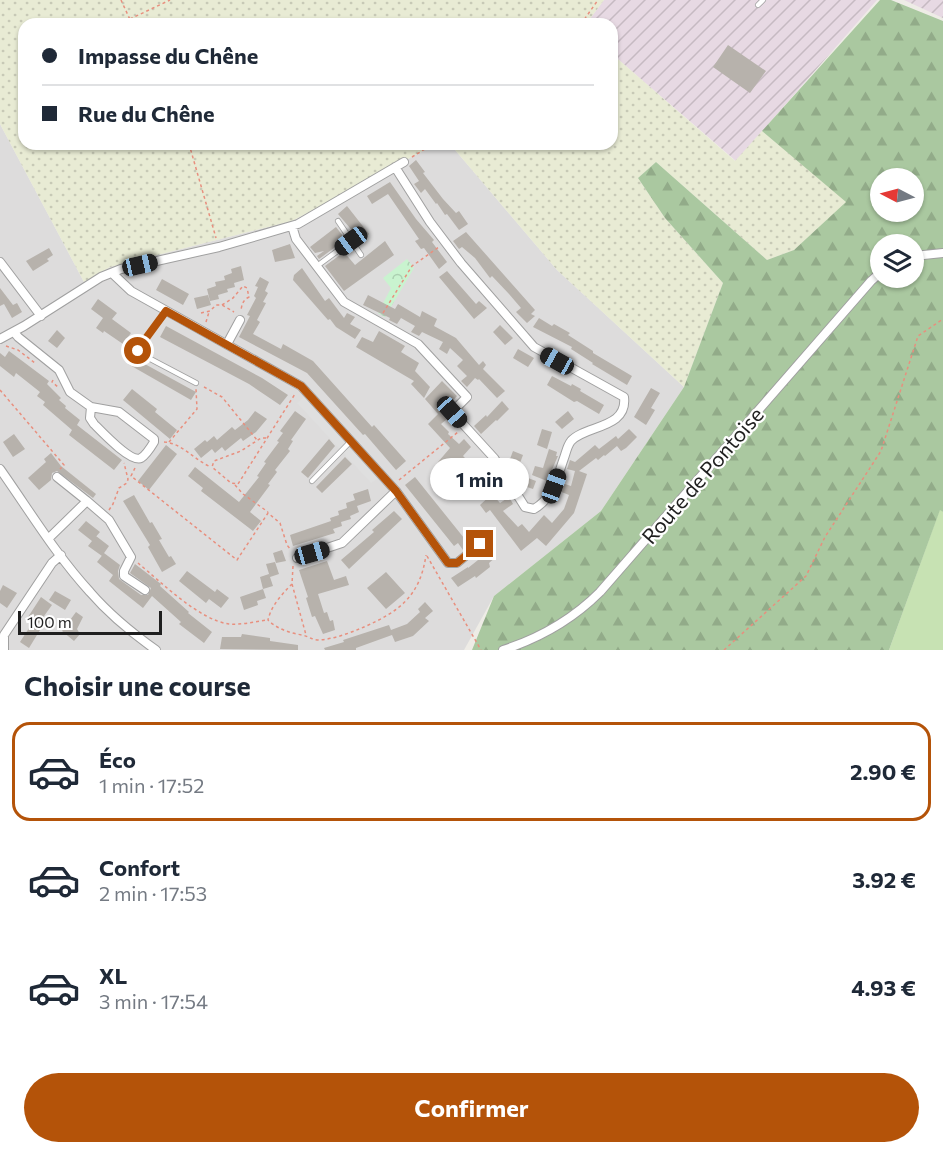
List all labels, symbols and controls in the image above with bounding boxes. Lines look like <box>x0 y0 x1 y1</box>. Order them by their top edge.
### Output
text: Impasse du Chêne <box>78 42 258 69</box>
text: Rue du Chêne <box>78 100 215 127</box>
north arrow <box>870 168 924 222</box>
map controls <box>870 168 924 288</box>
car <box>331 223 371 259</box>
button: layers <box>870 234 924 288</box>
car <box>120 252 160 278</box>
route start <box>124 337 151 364</box>
car <box>537 344 577 378</box>
car <box>433 393 471 431</box>
street label: Route de Pontoise <box>636 402 768 548</box>
callout: 1 min <box>430 457 530 499</box>
car <box>539 466 569 506</box>
text: 1 min <box>456 467 503 491</box>
route end <box>466 530 493 557</box>
car <box>292 539 332 567</box>
scale bar <box>18 608 162 636</box>
text: 100 m <box>27 612 72 631</box>
text: Choisir une course <box>24 669 251 702</box>
icon: car <box>27 745 81 799</box>
text: Éco <box>99 746 136 773</box>
text: 2.90 € <box>850 758 916 785</box>
text: 1 min · 17:52 <box>99 773 204 797</box>
icon: car <box>27 853 81 907</box>
text: Confort <box>99 854 180 881</box>
text: 3.92 € <box>852 866 916 893</box>
text: 2 min · 17:53 <box>99 881 207 905</box>
icon: car <box>27 961 81 1015</box>
text: XL <box>99 962 127 989</box>
text: 4.93 € <box>851 974 916 1001</box>
text: 3 min · 17:54 <box>99 989 208 1013</box>
button: Confirmer <box>24 1073 919 1142</box>

